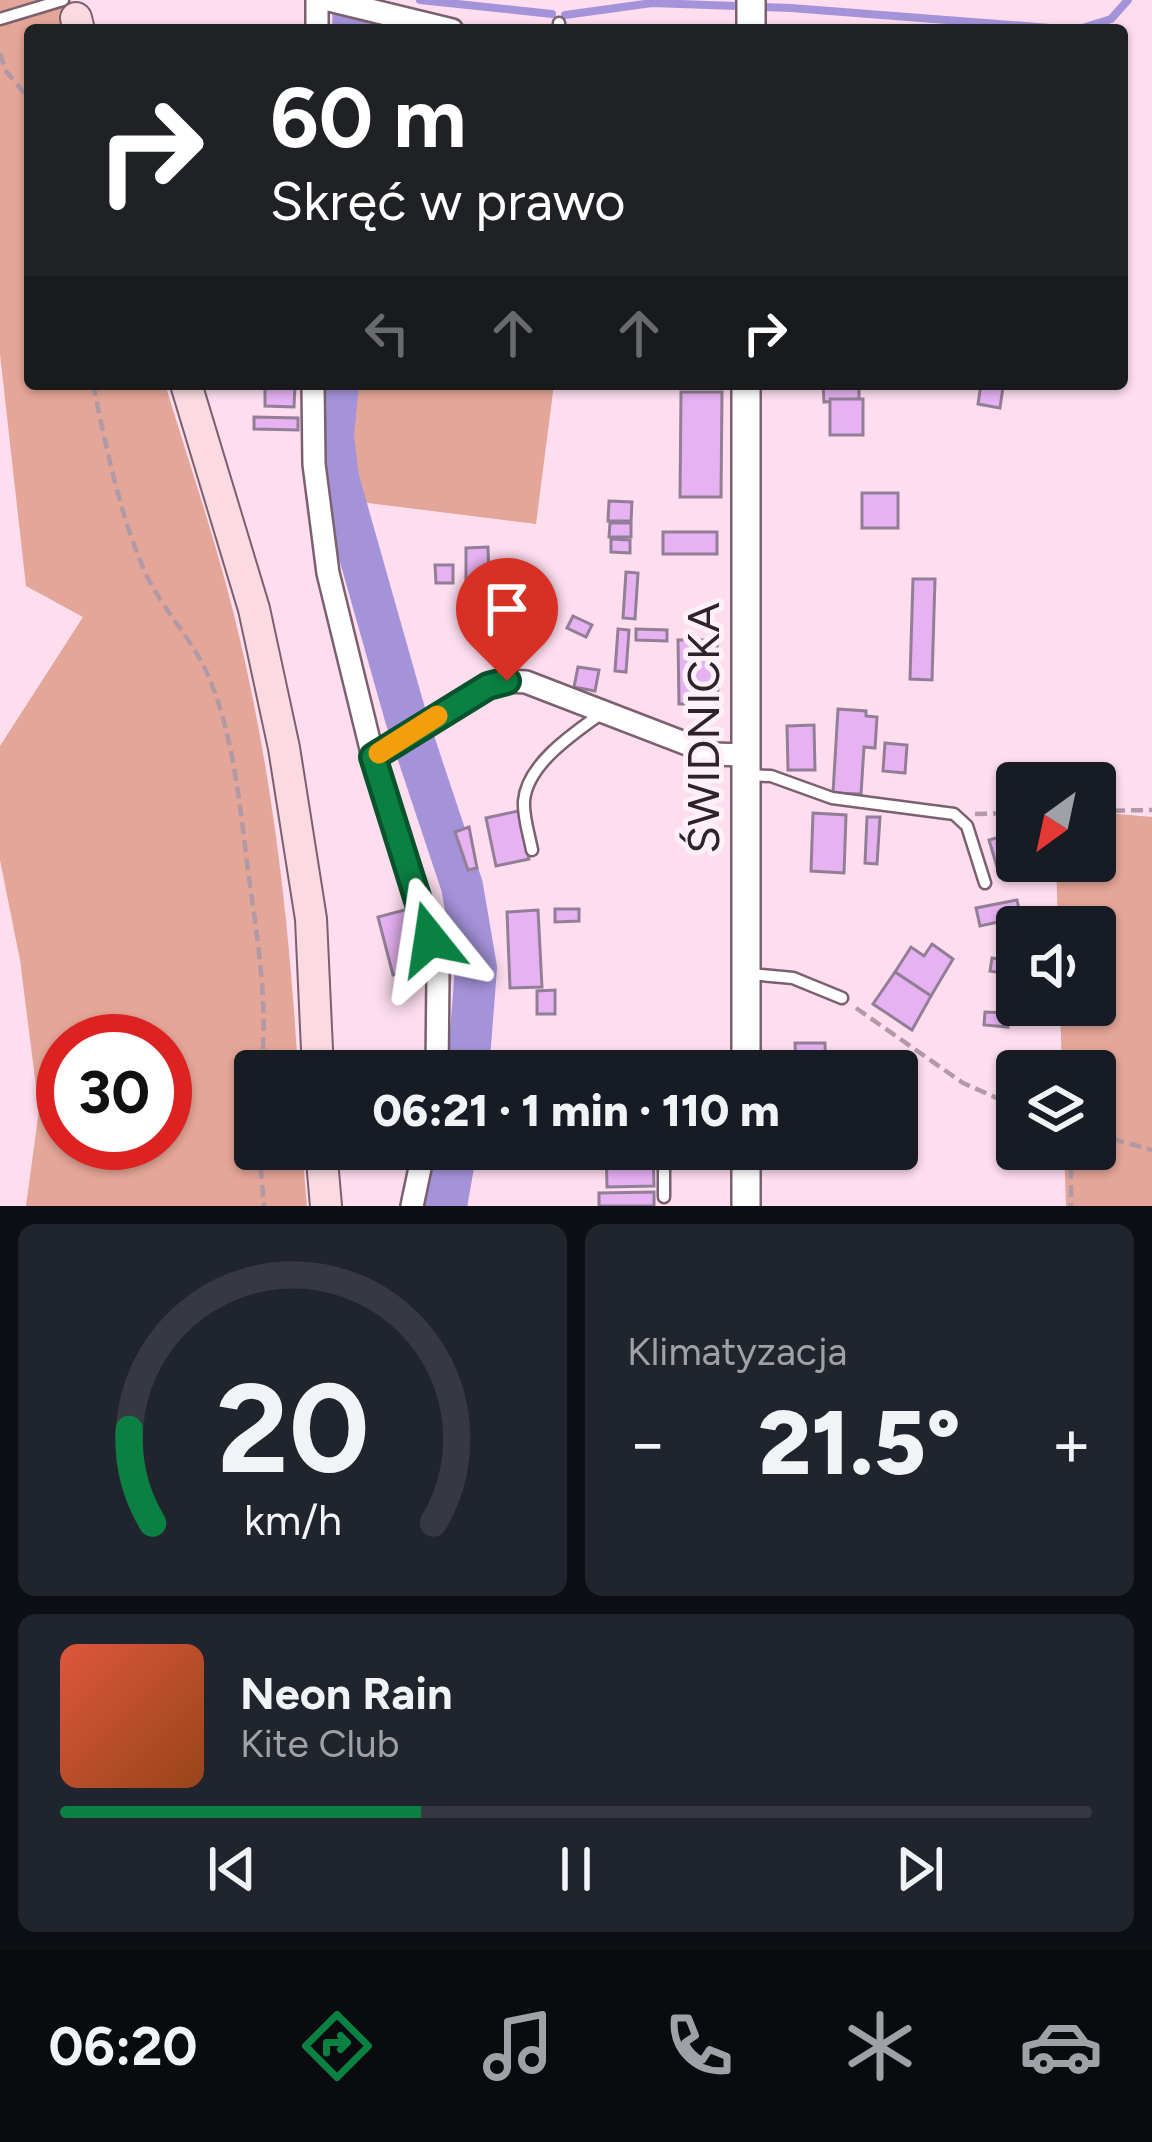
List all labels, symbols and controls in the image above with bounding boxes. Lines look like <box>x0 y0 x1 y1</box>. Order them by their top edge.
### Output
text: 60 m <box>270 67 466 168</box>
icon: right <box>72 72 228 228</box>
text: Skręć w prawo <box>270 169 626 234</box>
icon: left <box>354 300 420 366</box>
icon: ahead <box>480 300 546 366</box>
icon: ahead <box>606 300 672 366</box>
icon: right <box>732 300 798 366</box>
pin <box>456 558 558 681</box>
icon: arrive <box>474 576 540 642</box>
street label: ŚWIDNICKA <box>676 602 730 854</box>
north arrow <box>996 762 1116 882</box>
map controls <box>996 762 1116 1170</box>
position arrow <box>367 876 493 1002</box>
button: sound <box>996 906 1116 1026</box>
speed limit sign: 30 <box>36 1014 192 1170</box>
button: layers <box>996 1050 1116 1170</box>
text: 06:21 · 1 min · 110 m <box>372 1083 780 1137</box>
text: Klimatyzacja <box>627 1328 847 1375</box>
text: 20 <box>216 1353 369 1503</box>
text: 21.5° <box>758 1388 961 1497</box>
text: − <box>627 1403 668 1483</box>
text: + <box>1051 1403 1092 1483</box>
text: km/h <box>244 1494 341 1546</box>
text: Neon Rain <box>240 1666 453 1720</box>
text: Kite Club <box>240 1720 400 1767</box>
icon: previous <box>199 1836 265 1902</box>
icon: pause <box>543 1836 609 1902</box>
icon: next <box>887 1836 953 1902</box>
icon: directions <box>295 2004 379 2088</box>
icon: music <box>476 2004 560 2088</box>
icon: phone <box>657 2004 741 2088</box>
icon: climate <box>838 2004 922 2088</box>
icon: car <box>1019 2004 1103 2088</box>
text: 06:20 <box>49 2014 197 2079</box>

